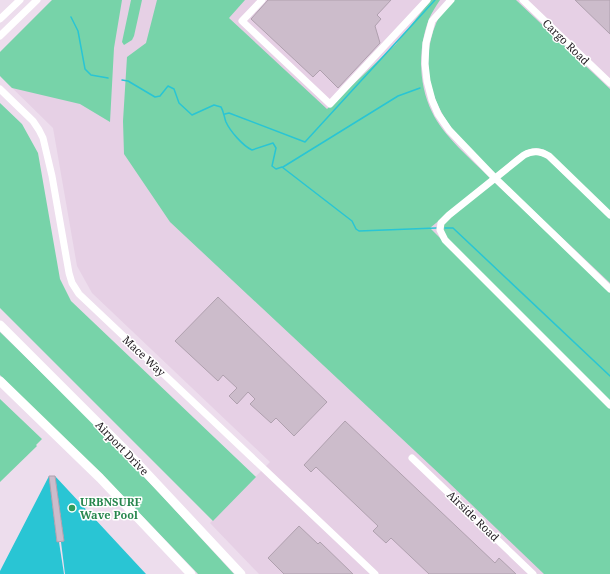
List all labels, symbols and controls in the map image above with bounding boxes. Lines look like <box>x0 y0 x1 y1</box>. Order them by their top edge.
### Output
street label: Cargo Road <box>540 15 593 68</box>
street label: Mace Way <box>120 332 170 380</box>
street label: Airport Drive <box>93 417 152 478</box>
street label: Airside Road <box>444 487 503 544</box>
place label: URBNSURF Wave Pool <box>80 494 142 522</box>
marker: URBNSURF Wave Pool <box>67 503 77 513</box>

